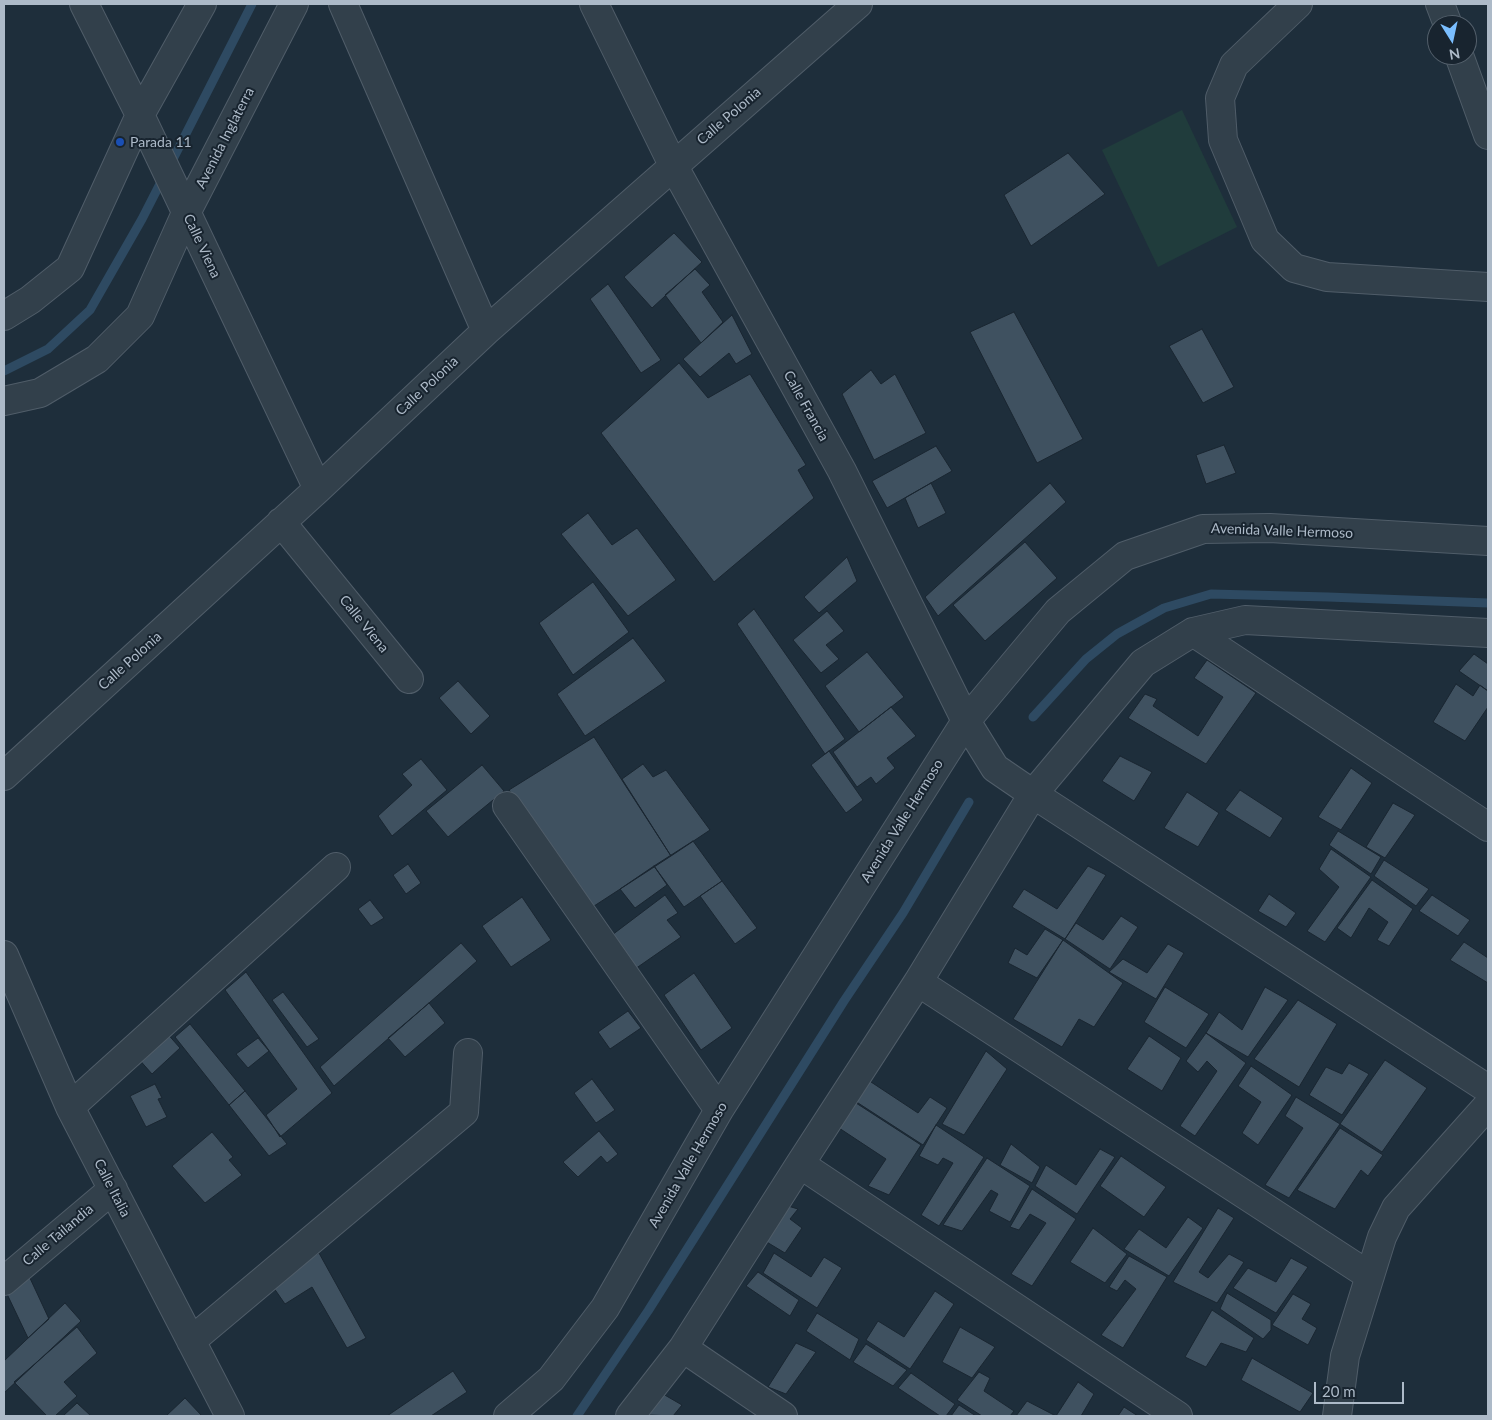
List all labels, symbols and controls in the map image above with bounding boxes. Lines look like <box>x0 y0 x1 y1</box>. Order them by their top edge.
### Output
north arrow <box>1427 15 1477 65</box>
text: N <box>1448 45 1461 64</box>
street label: Calle Polonia <box>694 84 764 148</box>
street label: Avenida Inglaterra <box>192 85 258 191</box>
place label: Parada 11 <box>130 134 192 150</box>
marker: Parada 11 <box>114 136 126 148</box>
street label: Calle Viena <box>180 211 224 281</box>
street label: Calle Polonia <box>392 353 462 419</box>
street label: Calle Francia <box>780 368 832 444</box>
street label: Avenida Valle Hermoso <box>1211 520 1353 542</box>
street label: Calle Viena <box>336 592 392 656</box>
street label: Calle Polonia <box>95 628 165 694</box>
street label: Avenida Valle Hermoso <box>857 756 947 886</box>
street label: Avenida Valle Hermoso <box>645 1099 731 1231</box>
street label: Calle Italia <box>90 1156 134 1220</box>
street label: Calle Tailandia <box>19 1201 97 1269</box>
scale bar <box>1317 1372 1407 1404</box>
text: 20 m <box>1322 1382 1356 1400</box>

